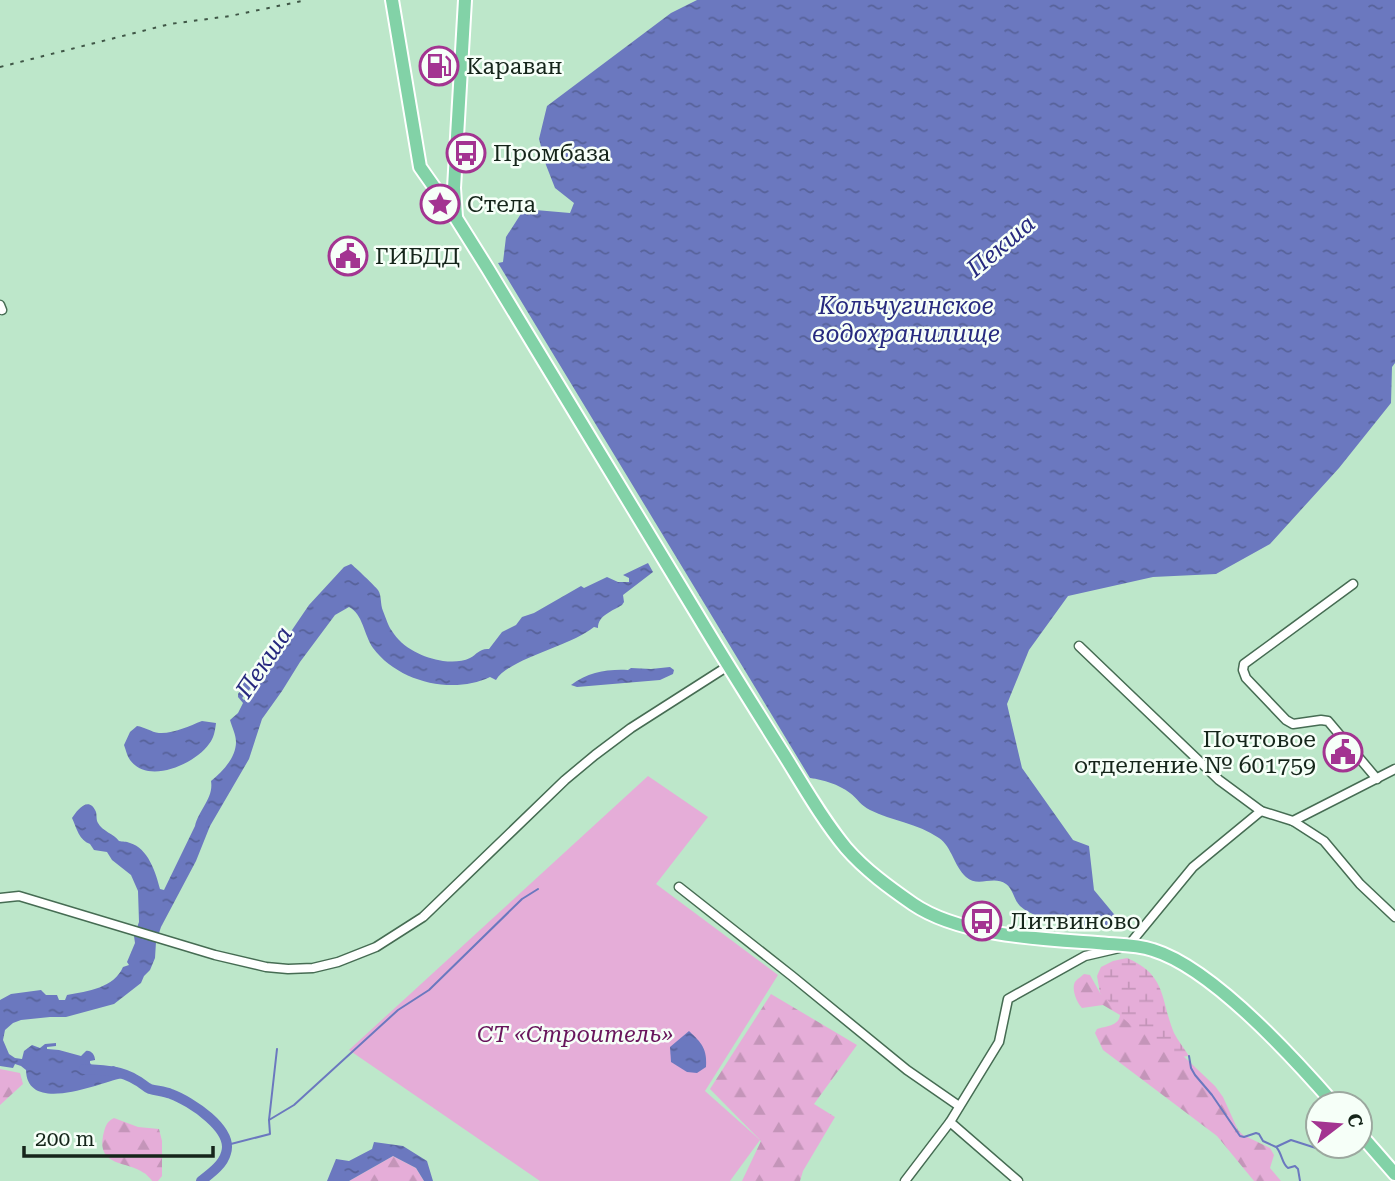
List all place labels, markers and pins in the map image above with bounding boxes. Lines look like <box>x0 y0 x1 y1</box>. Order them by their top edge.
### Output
fuel station icon: Караван <box>418 45 460 87</box>
place label: Караван <box>466 53 563 80</box>
bus stop icon: Промбаза <box>445 132 487 174</box>
place label: Промбаза <box>493 140 611 167</box>
place icon: Стела <box>419 183 461 225</box>
place label: Стела <box>467 191 537 218</box>
public building icon: ГИБДД <box>327 235 369 277</box>
place label: ГИБДД <box>375 243 460 270</box>
place label: Почтовое отделение № 601759 <box>1074 726 1316 779</box>
public building icon: Почтовое отделение № 601759 <box>1322 731 1364 773</box>
bus stop icon: Литвиново <box>961 900 1003 942</box>
place label: Литвиново <box>1009 908 1141 935</box>

